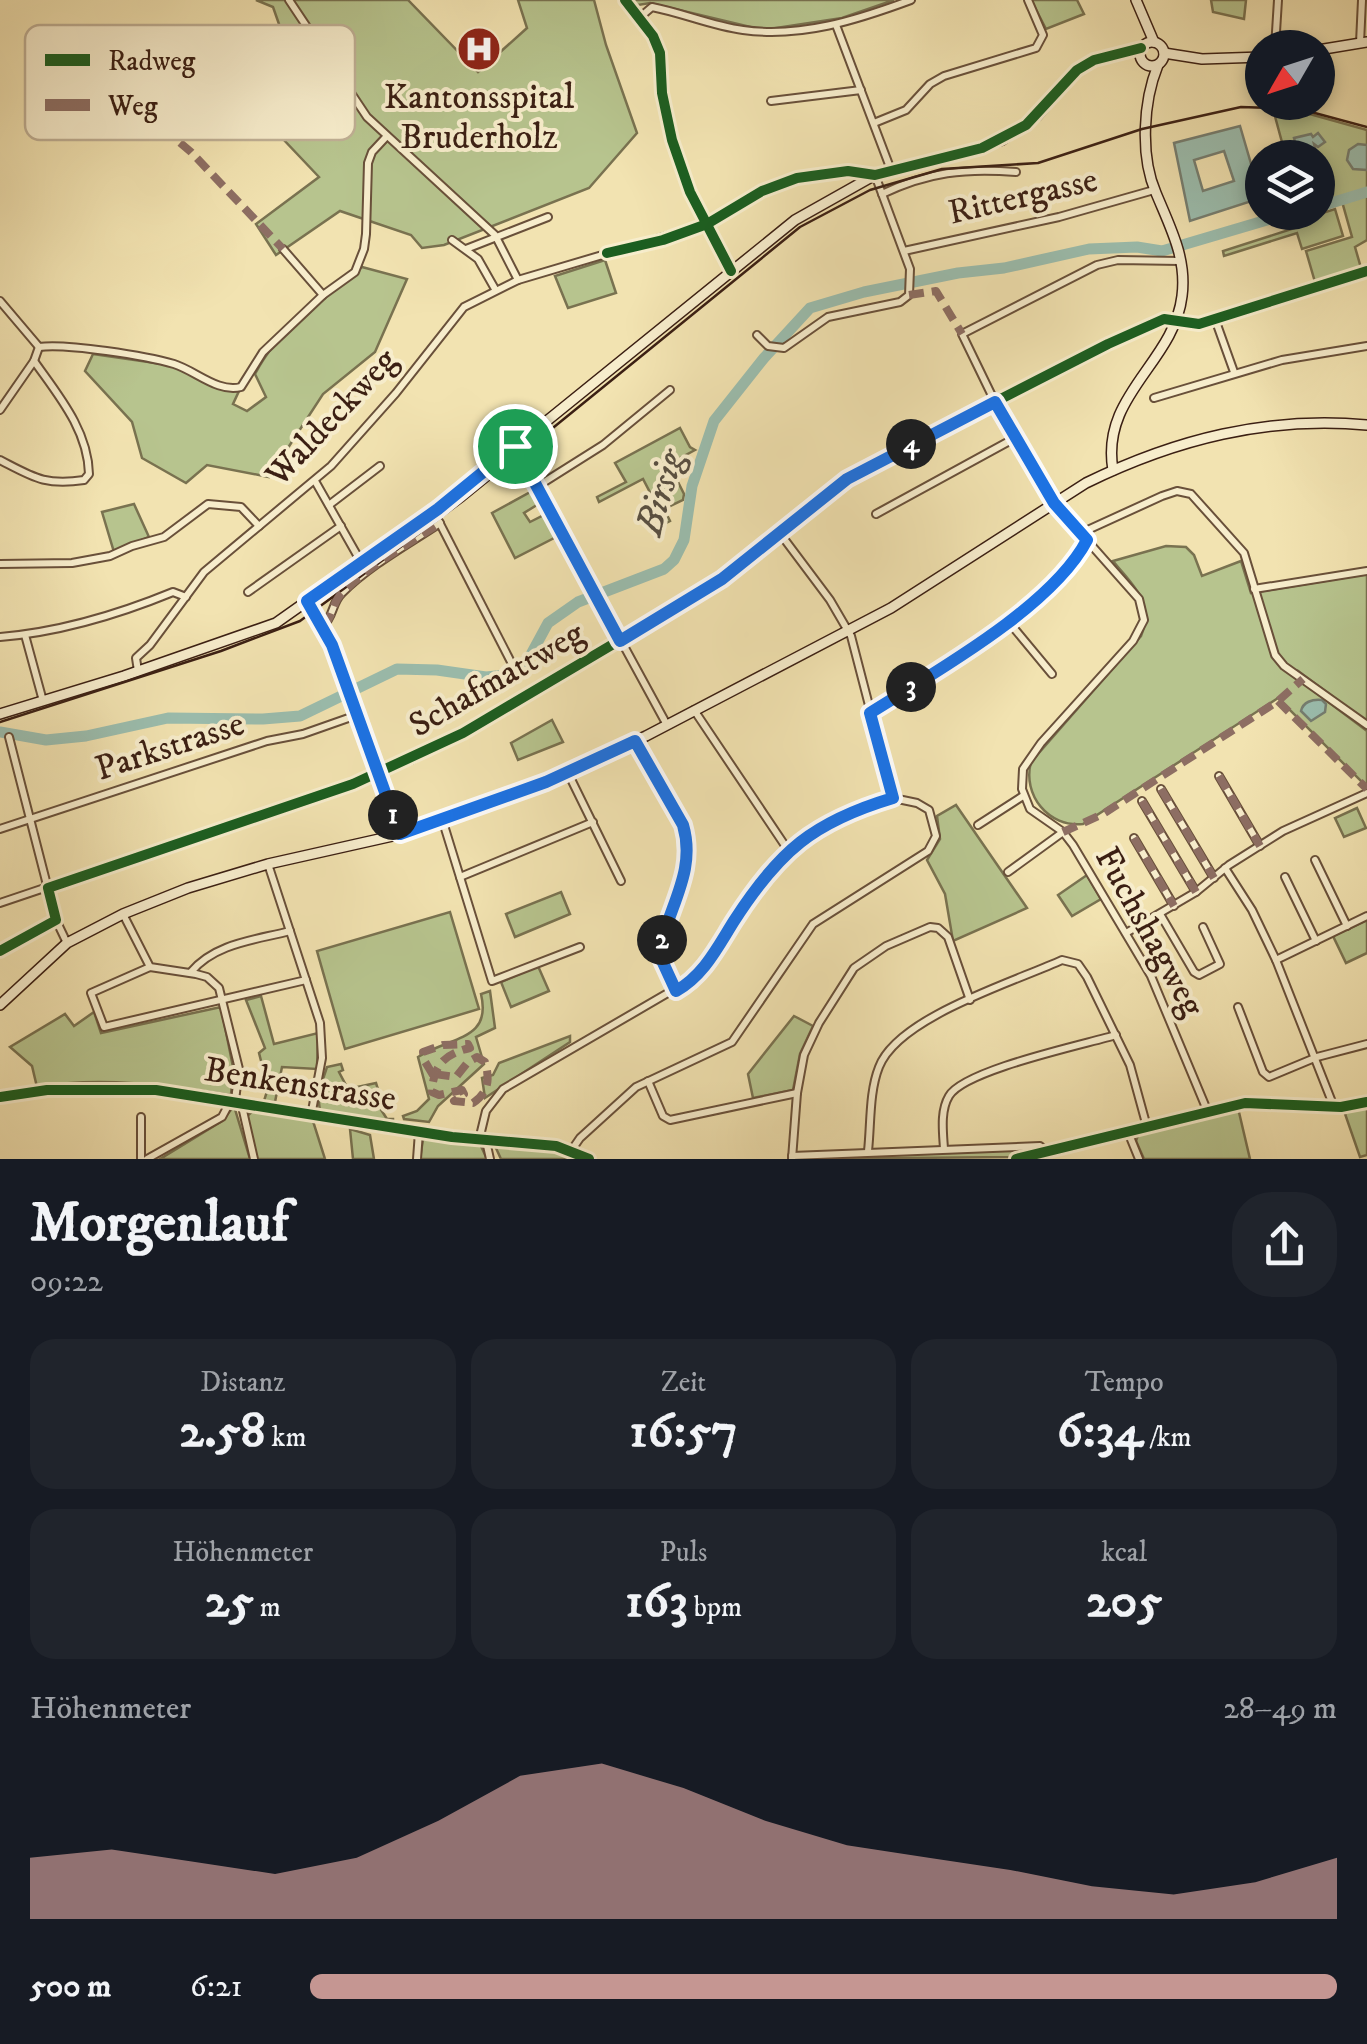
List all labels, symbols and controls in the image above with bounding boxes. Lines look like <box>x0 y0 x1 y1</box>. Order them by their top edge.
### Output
legend <box>25 25 355 140</box>
hospital icon: Kantonsspital Bruderholz <box>456 26 502 72</box>
north arrow <box>1245 30 1335 120</box>
map controls <box>1245 30 1335 230</box>
text: Radweg <box>108 44 196 79</box>
place label: Kantonsspital Bruderholz <box>384 76 575 160</box>
text: Weg <box>107 89 158 124</box>
button: layers <box>1245 140 1335 230</box>
street label: Rittergasse <box>944 158 1102 236</box>
street label: Waldeckweg <box>256 339 408 497</box>
pin <box>473 404 558 489</box>
icon: arrive <box>488 419 543 474</box>
pin: 4 <box>886 419 936 469</box>
text: 4 <box>903 426 919 461</box>
water label: Birsig <box>625 443 697 543</box>
street label: Schafmattweg <box>401 612 593 748</box>
pin: 3 <box>886 662 936 712</box>
text: 3 <box>906 669 916 704</box>
street label: Parkstrasse <box>90 702 250 792</box>
pin: 1 <box>368 790 418 840</box>
text: 1 <box>388 797 398 832</box>
street label: Fuchshagweg <box>1084 839 1214 1025</box>
pin: 2 <box>637 915 687 965</box>
text: 2 <box>655 922 669 957</box>
street label: Benkenstrasse <box>201 1048 399 1122</box>
text: Morgenlauf <box>30 1190 289 1259</box>
button: share <box>1232 1192 1337 1297</box>
text: 09:22 <box>30 1262 103 1302</box>
text: Distanz <box>200 1365 285 1400</box>
text: Zeit <box>661 1365 706 1400</box>
text: Tempo <box>1085 1365 1164 1400</box>
text: 2.58 <box>179 1400 266 1463</box>
text: 16:57 <box>629 1400 738 1463</box>
text: 6:34 <box>1057 1400 1143 1463</box>
text: km <box>266 1420 306 1455</box>
text: /km <box>1143 1420 1192 1455</box>
text: Höhenmeter <box>172 1535 313 1570</box>
text: Puls <box>660 1535 707 1570</box>
text: kcal <box>1101 1535 1147 1570</box>
text: 25 <box>205 1570 254 1633</box>
text: 163 <box>625 1570 688 1633</box>
text: 205 <box>1086 1570 1162 1633</box>
text: m <box>254 1590 281 1625</box>
text: bpm <box>688 1590 742 1625</box>
text: Höhenmeter <box>30 1689 191 1729</box>
text: 28–49 m <box>1223 1689 1337 1729</box>
text: 500 m <box>30 1967 111 2007</box>
text: 6:21 <box>190 1967 242 2007</box>

